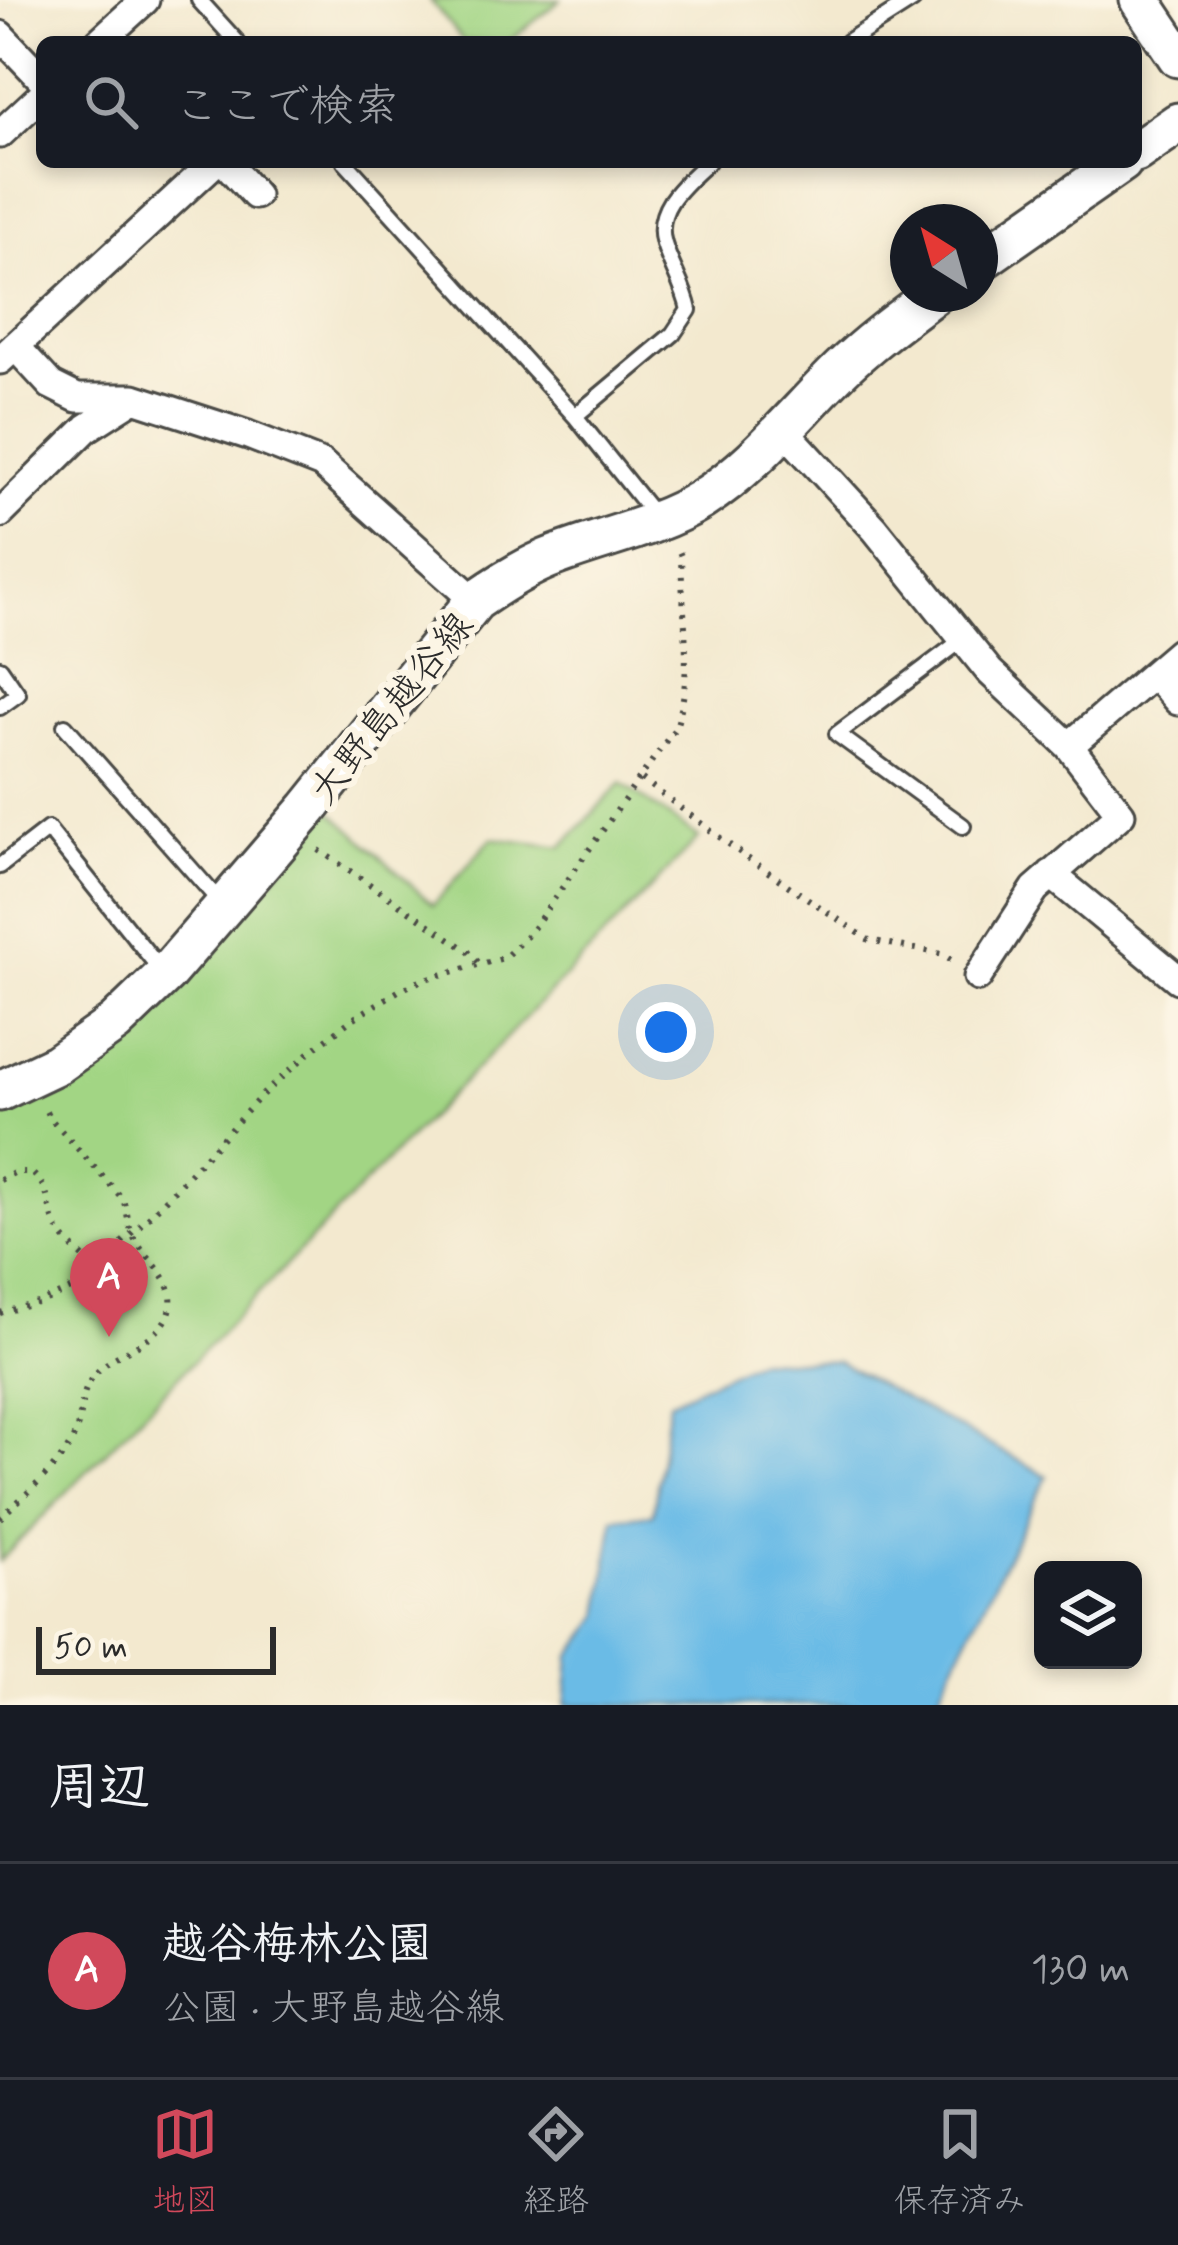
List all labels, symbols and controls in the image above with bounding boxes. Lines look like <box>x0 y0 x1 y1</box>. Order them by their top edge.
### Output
search box <box>36 36 1142 168</box>
icon: search <box>78 69 144 135</box>
text: ここで検索 <box>174 78 399 137</box>
north arrow <box>890 204 998 312</box>
street label: 大野島越谷線 <box>299 602 486 816</box>
your location <box>636 1002 696 1062</box>
pin: A <box>70 1238 148 1337</box>
map controls <box>1034 1561 1142 1669</box>
button: layers <box>1034 1561 1142 1669</box>
scale bar <box>36 1621 276 1674</box>
text: 50 m <box>54 1626 128 1670</box>
text: 周辺 <box>48 1756 150 1822</box>
text: 越谷梅林公園 <box>162 1916 432 1975</box>
text: A <box>74 1945 100 1996</box>
text: 130 m <box>1031 1945 1130 1996</box>
text: 公園 · 大野島越谷線 <box>162 1984 504 2035</box>
tab: 地図 <box>152 2101 218 2224</box>
tab: 経路 <box>523 2101 589 2224</box>
tab: 保存済み <box>894 2101 1026 2224</box>

